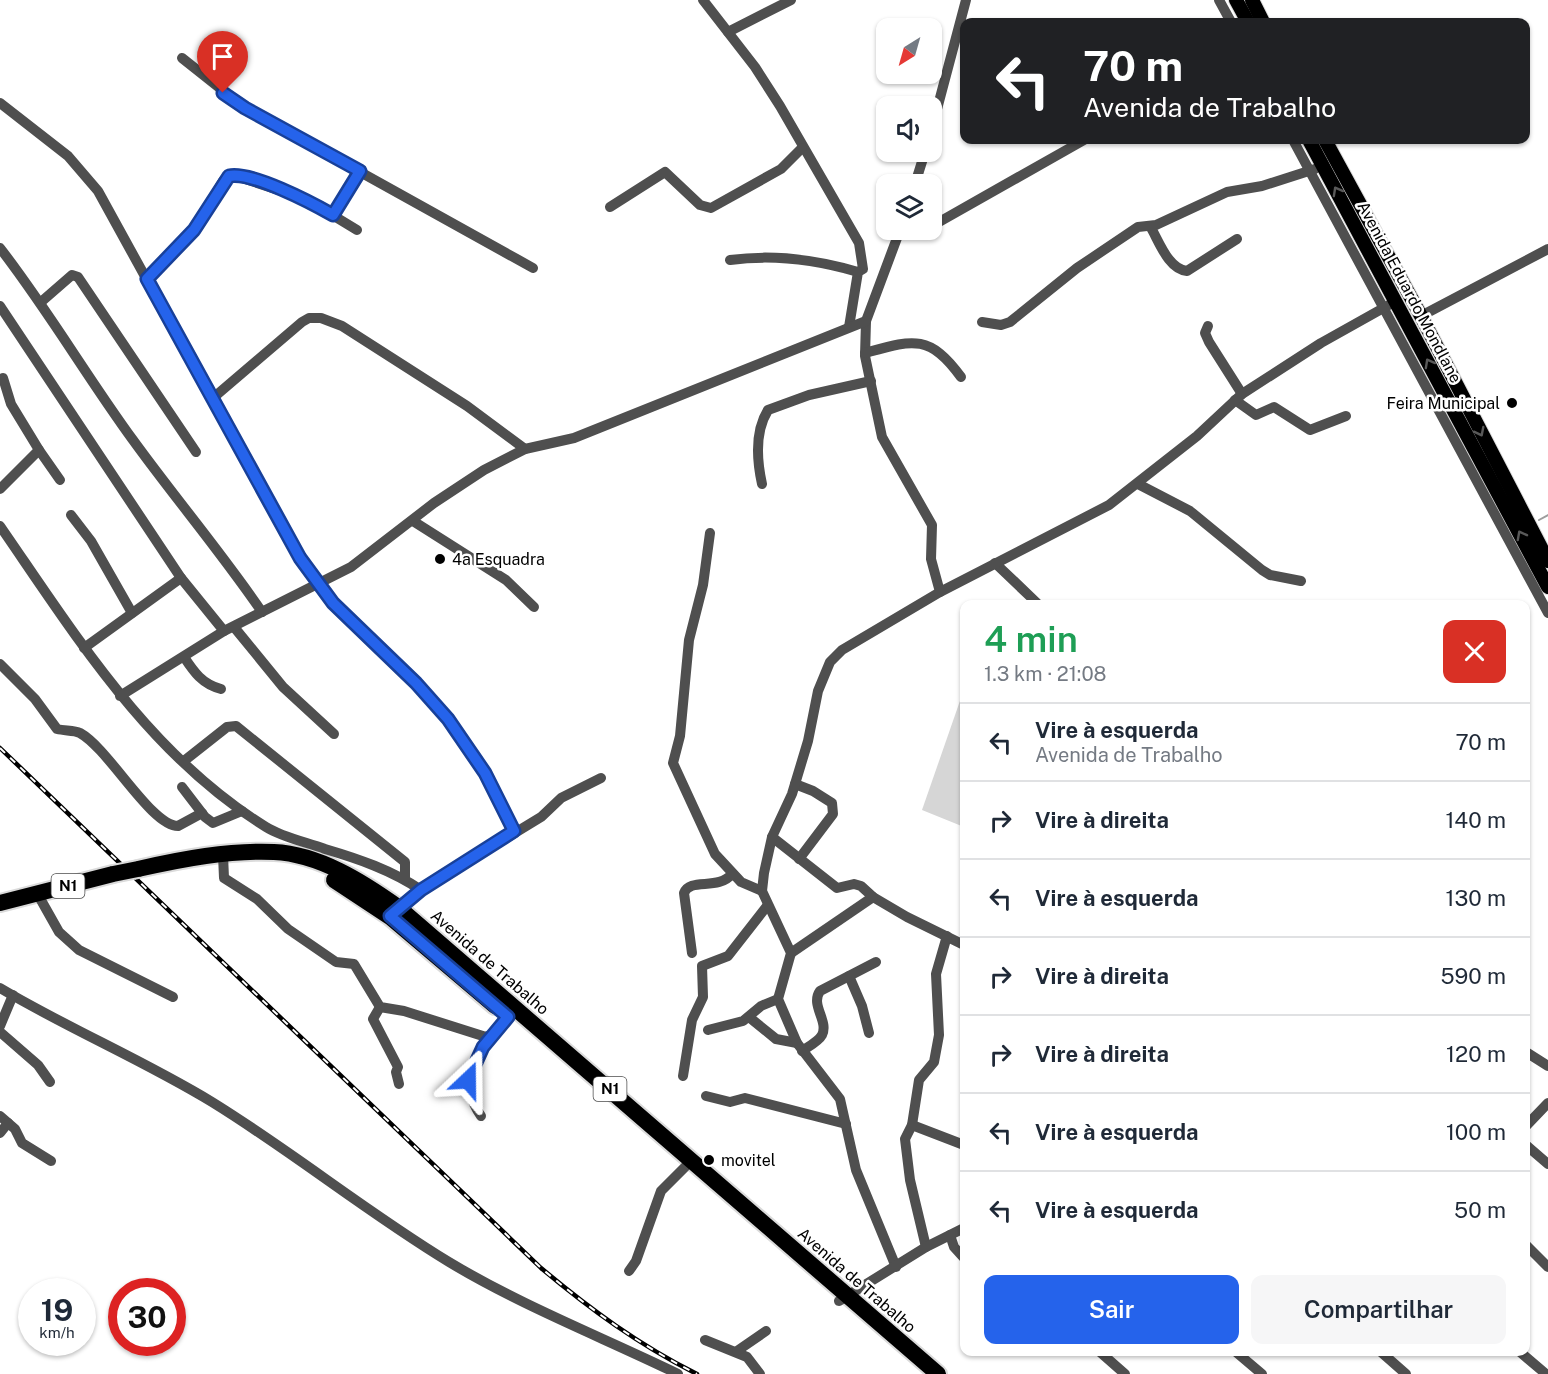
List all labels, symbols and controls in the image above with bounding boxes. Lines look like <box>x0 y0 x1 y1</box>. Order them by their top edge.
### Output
north arrow <box>876 18 942 84</box>
map controls <box>876 18 942 240</box>
pin <box>197 31 248 93</box>
icon: arrive <box>206 40 239 73</box>
text: 70 m <box>1083 41 1183 90</box>
icon: left <box>984 42 1062 120</box>
text: Avenida de Trabalho <box>1083 91 1336 123</box>
button: sound <box>876 96 942 162</box>
button: layers <box>876 174 942 240</box>
one-way arrow <box>1333 187 1344 198</box>
street label: Avenida Eduardo Mondlane <box>1354 198 1466 386</box>
one-way arrow <box>1425 359 1436 369</box>
place label: Feira Municipal <box>1386 394 1500 413</box>
marker: Feira Municipal <box>1505 396 1519 410</box>
one-way arrow <box>1473 426 1484 437</box>
one-way arrow <box>1517 531 1528 542</box>
place label: 4a Esquadra <box>452 550 545 569</box>
marker: 4a Esquadra <box>433 552 447 566</box>
text: 4 min <box>984 618 1078 660</box>
button: close <box>1443 620 1506 683</box>
text: 1.3 km · 21:08 <box>984 662 1106 686</box>
text: Vire à esquerda <box>1035 717 1199 743</box>
icon: left <box>984 726 1017 759</box>
text: 70 m <box>1455 729 1506 755</box>
text: Avenida de Trabalho <box>1035 743 1223 767</box>
icon: right <box>984 804 1017 837</box>
text: Vire à direita <box>1035 807 1169 833</box>
text: 140 m <box>1445 807 1506 833</box>
road number: N1 <box>52 874 84 898</box>
icon: left <box>984 882 1017 915</box>
text: Vire à esquerda <box>1035 885 1199 911</box>
text: 130 m <box>1445 885 1506 911</box>
street label: Avenida de Trabalho <box>427 906 553 1019</box>
icon: right <box>984 960 1017 993</box>
text: Vire à direita <box>1035 963 1169 989</box>
text: 590 m <box>1440 963 1506 989</box>
icon: right <box>984 1038 1017 1071</box>
text: Vire à direita <box>1035 1041 1169 1067</box>
text: 120 m <box>1446 1041 1506 1067</box>
position arrow <box>436 1048 500 1112</box>
road number: N1 <box>594 1077 626 1101</box>
icon: left <box>984 1116 1017 1149</box>
text: Vire à esquerda <box>1035 1119 1199 1145</box>
text: 100 m <box>1446 1119 1506 1145</box>
place label: movitel <box>721 1151 776 1170</box>
marker: movitel <box>702 1153 716 1167</box>
icon: left <box>984 1194 1017 1227</box>
text: Vire à esquerda <box>1035 1197 1199 1223</box>
text: 50 m <box>1454 1197 1506 1223</box>
street label: Avenida de Trabalho <box>794 1224 920 1337</box>
button: Sair <box>984 1275 1239 1344</box>
button: Compartilhar <box>1251 1275 1506 1344</box>
speed limit sign: 30 <box>108 1278 186 1356</box>
text: 19 <box>41 1292 73 1328</box>
text: km/h <box>39 1324 75 1341</box>

